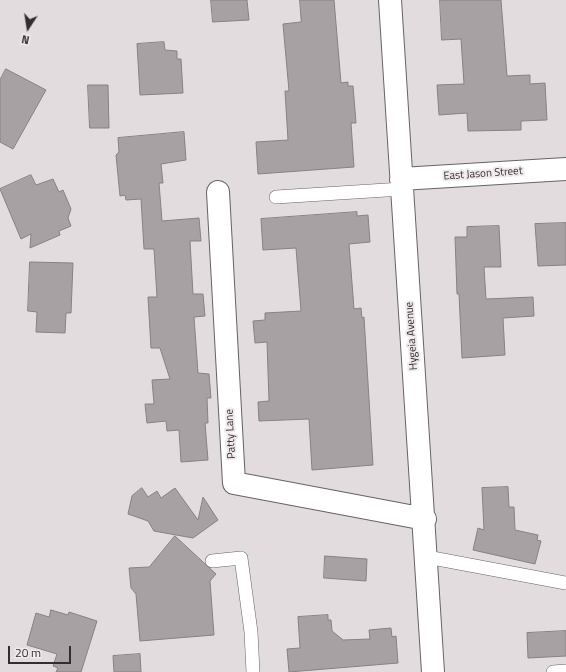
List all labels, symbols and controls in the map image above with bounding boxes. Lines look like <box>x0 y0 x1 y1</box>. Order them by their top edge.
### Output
north arrow <box>8 8 48 48</box>
text: N <box>20 31 31 48</box>
street label: East Jason Street <box>443 165 523 183</box>
street label: Hygeia Avenue <box>403 301 421 371</box>
street label: Patty Lane <box>223 409 239 459</box>
scale bar <box>10 638 73 664</box>
text: 20 m <box>15 643 41 662</box>

